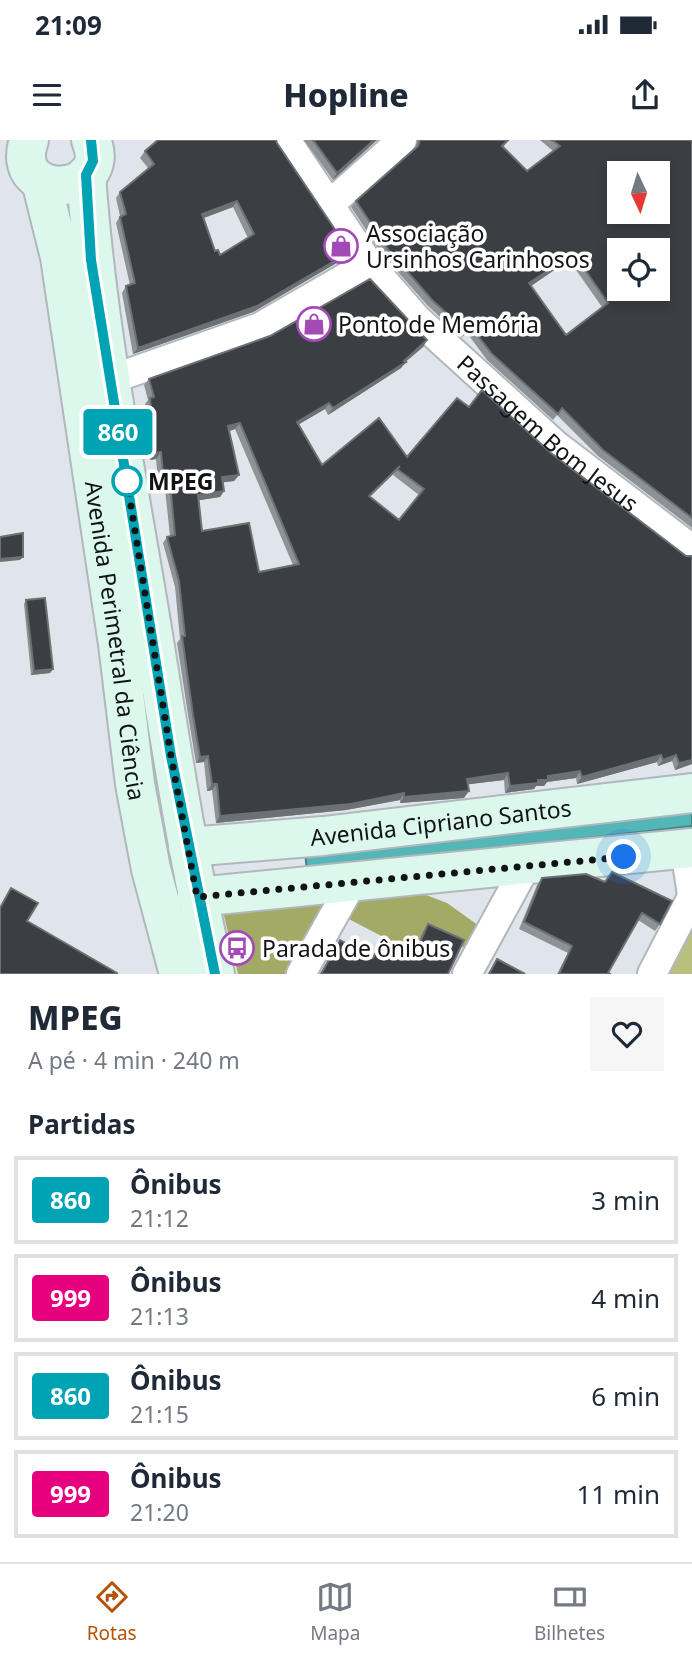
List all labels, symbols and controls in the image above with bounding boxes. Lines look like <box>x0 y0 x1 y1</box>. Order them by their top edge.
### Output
text: 21:09 <box>35 7 102 43</box>
text: Hopline <box>283 73 409 116</box>
icon: menu <box>28 76 66 114</box>
icon: share <box>626 76 664 114</box>
north arrow <box>607 161 670 224</box>
map controls <box>607 161 670 301</box>
place label: Associação Ursinhos Carinhosos <box>366 217 590 275</box>
shop icon: Associação Ursinhos Carinhosos <box>322 227 360 265</box>
button: locate <box>607 238 670 301</box>
shop icon: Ponto de Memória <box>295 305 333 343</box>
place label: Ponto de Memória <box>338 308 539 340</box>
street label: Passagem Bom Jesus <box>450 347 645 519</box>
line badge: 860 <box>78 409 158 455</box>
text: 860 <box>97 415 139 448</box>
place label: MPEG <box>148 465 214 497</box>
marker: MPEG <box>112 466 142 496</box>
street label: Avenida Perimetral da Ciência <box>78 479 154 803</box>
street label: Avenida Cipriano Santos <box>309 791 573 853</box>
your location <box>606 839 641 874</box>
bus stop icon: Parada de ônibus <box>218 929 256 967</box>
place label: Parada de ônibus <box>262 932 450 964</box>
text: MPEG <box>28 995 123 1040</box>
button: heart <box>590 997 664 1071</box>
text: A pé · 4 min · 240 m <box>28 1044 240 1076</box>
text: Partidas <box>28 1106 135 1142</box>
text: Ônibus <box>130 1166 222 1202</box>
text: 3 min <box>591 1182 660 1218</box>
text: 860 <box>50 1183 91 1216</box>
text: 21:12 <box>130 1202 189 1234</box>
text: Ônibus <box>130 1264 222 1300</box>
text: 4 min <box>591 1280 660 1316</box>
text: 999 <box>50 1281 91 1314</box>
text: 21:13 <box>130 1300 189 1332</box>
text: Ônibus <box>130 1362 222 1398</box>
text: 6 min <box>591 1378 660 1414</box>
text: 860 <box>50 1379 91 1412</box>
text: 21:15 <box>130 1398 189 1430</box>
text: Ônibus <box>130 1460 222 1496</box>
text: 11 min <box>576 1476 660 1512</box>
text: 999 <box>50 1477 91 1510</box>
text: 21:20 <box>130 1496 189 1528</box>
tab: Rotas <box>87 1578 137 1646</box>
tab: Mapa <box>310 1578 360 1646</box>
tab: Bilhetes <box>534 1578 605 1646</box>

